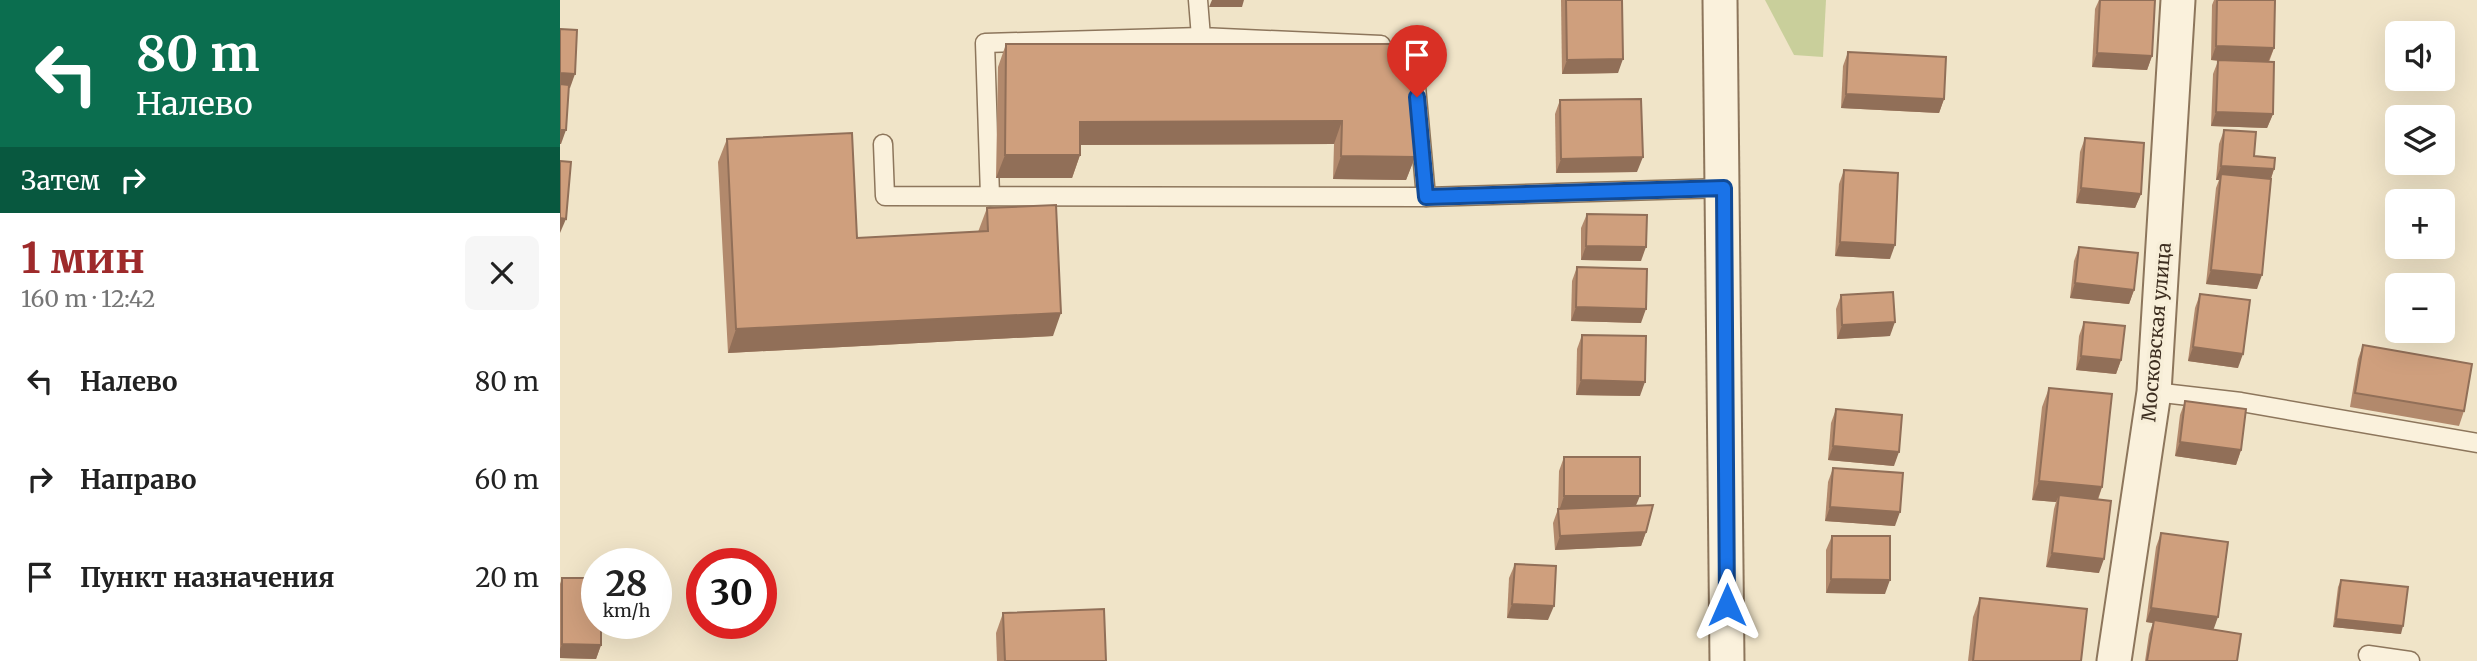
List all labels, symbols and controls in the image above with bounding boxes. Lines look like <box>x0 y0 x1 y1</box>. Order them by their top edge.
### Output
map controls <box>2385 21 2455 343</box>
button: sound <box>2385 21 2455 91</box>
text: 80 m <box>136 23 259 84</box>
pin <box>1387 25 1447 97</box>
icon: left <box>21 28 112 119</box>
icon: arrive <box>1398 36 1436 74</box>
text: Налево <box>136 84 253 124</box>
button: layers <box>2385 105 2455 175</box>
icon: right <box>114 161 152 199</box>
text: Затем <box>21 164 100 197</box>
button: + <box>2385 189 2455 259</box>
text: 1 мин <box>21 232 145 284</box>
button: close <box>465 236 539 310</box>
street label: Московская улица <box>2136 241 2176 423</box>
button: − <box>2385 273 2455 343</box>
text: 160 m · 12:42 <box>21 284 155 313</box>
icon: left <box>21 362 59 400</box>
text: Налево <box>80 365 178 398</box>
text: 80 m <box>475 365 539 398</box>
icon: right <box>21 460 59 498</box>
text: Направо <box>80 463 197 496</box>
text: 60 m <box>475 463 539 496</box>
speed limit sign: 30 <box>686 548 777 639</box>
icon: arrive <box>21 558 59 596</box>
text: Пункт назначения <box>80 561 334 594</box>
text: 20 m <box>475 561 539 594</box>
text: 28 <box>605 562 648 606</box>
position arrow <box>1690 568 1764 642</box>
text: km/h <box>603 599 650 622</box>

